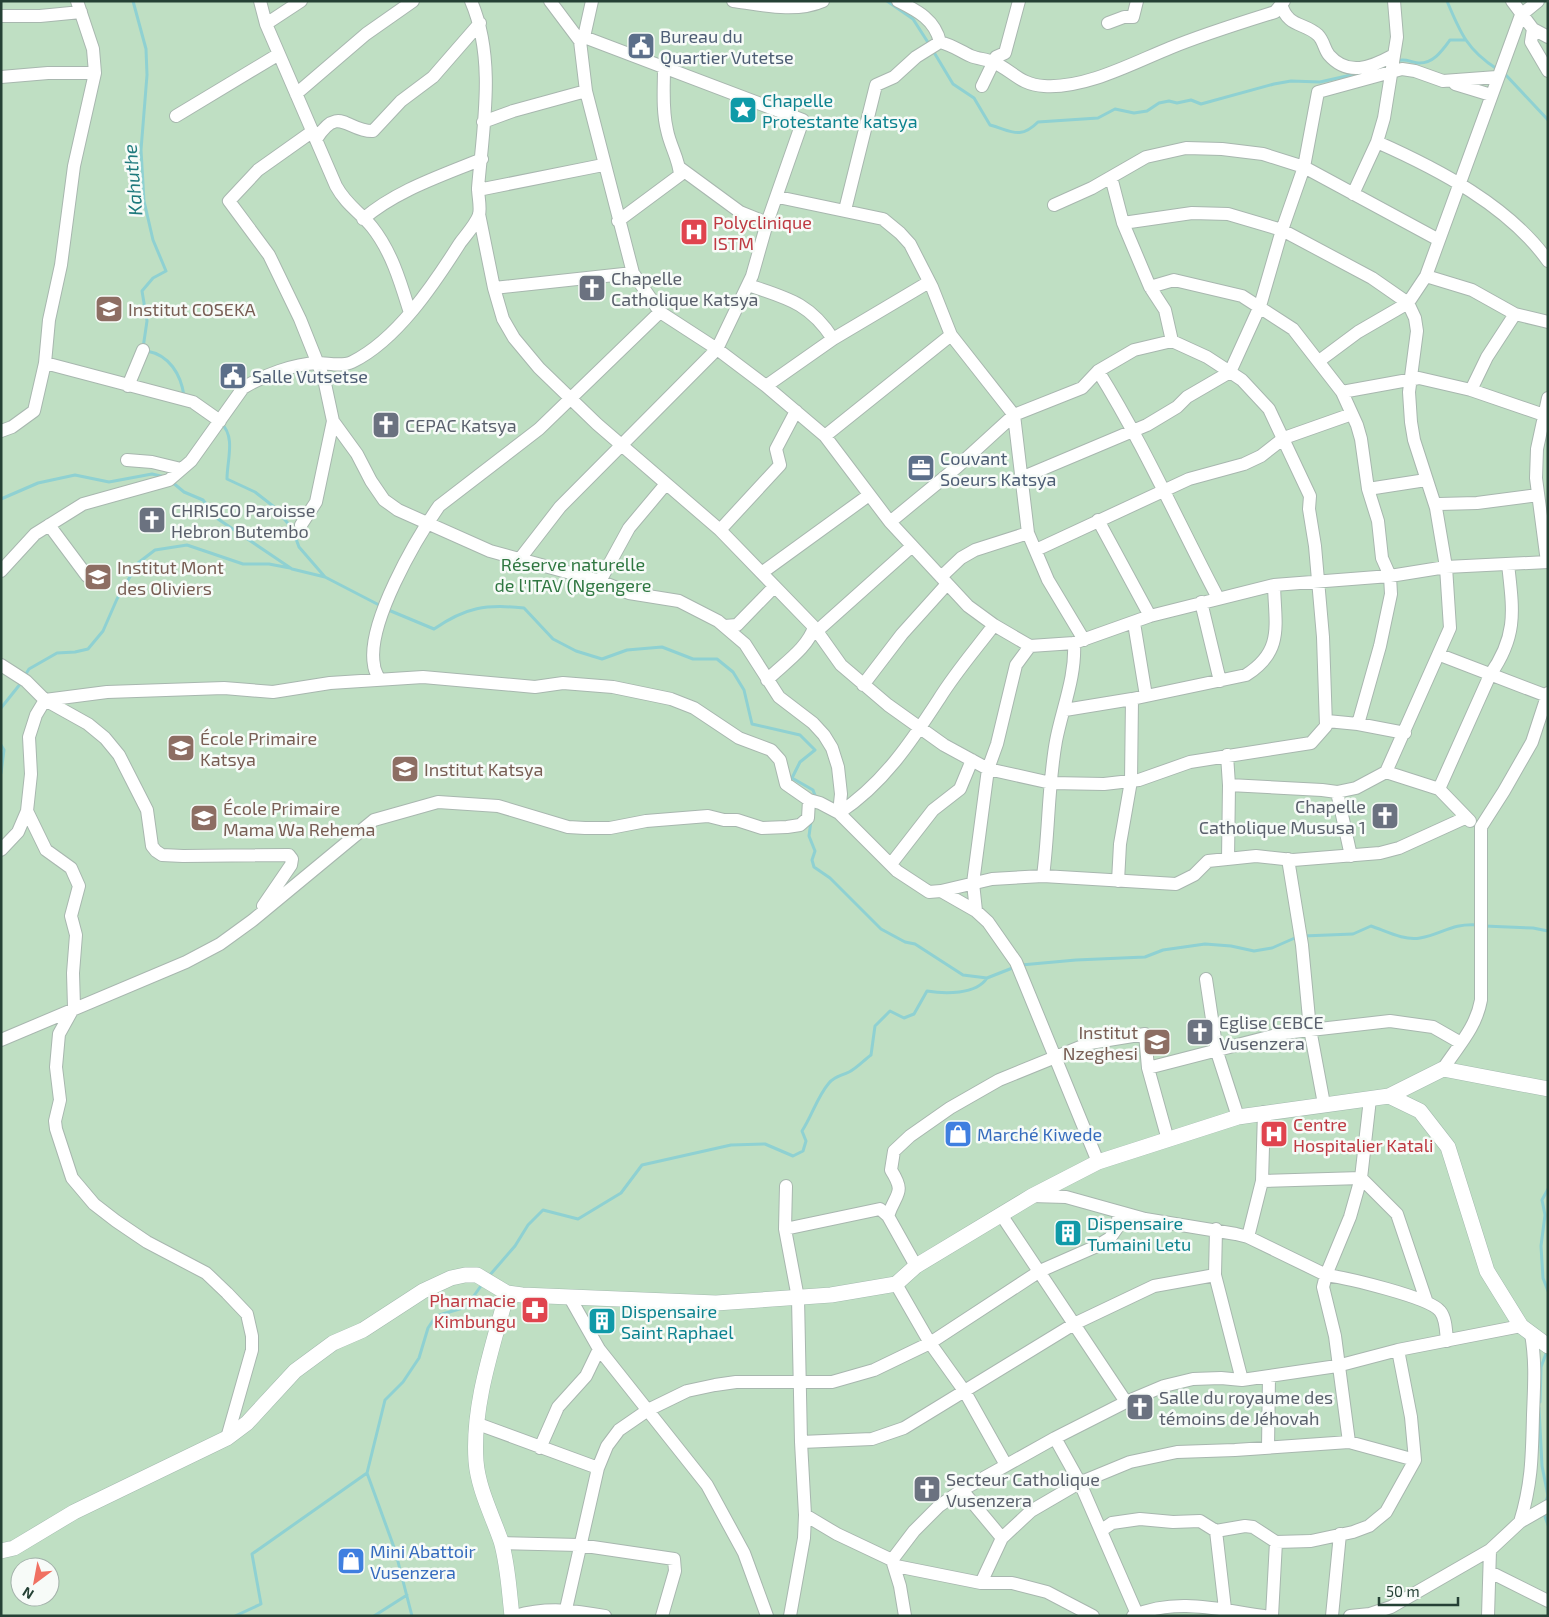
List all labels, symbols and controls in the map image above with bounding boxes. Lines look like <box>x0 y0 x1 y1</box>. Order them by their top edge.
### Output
place label: Bureau du Quartier Vutetse <box>660 25 794 68</box>
public building icon: Bureau du Quartier Vutetse <box>626 31 656 61</box>
place label: Chapelle Protestante katsya <box>762 89 918 132</box>
place icon: Chapelle Protestante katsya <box>728 95 758 125</box>
water label: Kahuthe <box>117 143 147 217</box>
place label: Polyclinique ISTM <box>713 211 812 254</box>
hospital icon: Polyclinique ISTM <box>679 217 709 247</box>
place label: Chapelle Catholique Katsya <box>611 267 758 310</box>
church icon: Chapelle Catholique Katsya <box>577 273 607 303</box>
school or university icon: Institut COSEKA <box>94 294 124 324</box>
place label: Institut COSEKA <box>128 298 257 320</box>
public building icon: Salle Vutsetse <box>218 361 248 391</box>
place label: Salle Vutsetse <box>252 365 368 387</box>
church icon: CEPAC Katsya <box>371 410 401 440</box>
place label: CEPAC Katsya <box>405 414 517 436</box>
place label: Couvant Soeurs Katsya <box>940 447 1056 490</box>
office icon: Couvant Soeurs Katsya <box>906 453 936 483</box>
place label: CHRISCO Paroisse Hebron Butembo <box>171 499 315 542</box>
church icon: CHRISCO Paroisse Hebron Butembo <box>137 505 167 535</box>
park label: Réserve naturelle de l'ITAV (Ngengere <box>494 553 652 596</box>
place label: Institut Mont des Oliviers <box>117 556 224 599</box>
school or university icon: Institut Mont des Oliviers <box>83 562 113 592</box>
place label: École Primaire Katsya <box>200 727 317 770</box>
school or university icon: École Primaire Katsya <box>166 733 196 763</box>
school or university icon: Institut Katsya <box>390 754 420 784</box>
place label: Institut Katsya <box>424 758 543 780</box>
place label: Chapelle Catholique Mususa 1 <box>1199 795 1366 838</box>
place label: École Primaire Mama Wa Rehema <box>223 797 375 840</box>
church icon: Chapelle Catholique Mususa 1 <box>1370 801 1400 831</box>
school or university icon: École Primaire Mama Wa Rehema <box>189 803 219 833</box>
place label: Eglise CEBCE Vusenzera <box>1219 1011 1324 1054</box>
church icon: Eglise CEBCE Vusenzera <box>1185 1017 1215 1047</box>
place label: Institut Nzeghesi <box>1063 1021 1138 1064</box>
school or university icon: Institut Nzeghesi <box>1142 1027 1172 1057</box>
place label: Centre Hospitalier Katali <box>1293 1113 1433 1156</box>
shop icon: Marché Kiwede <box>943 1119 973 1149</box>
hospital icon: Centre Hospitalier Katali <box>1259 1119 1289 1149</box>
place label: Marché Kiwede <box>977 1123 1102 1145</box>
place label: Dispensaire Tumaini Letu <box>1087 1212 1191 1255</box>
building icon: Dispensaire Tumaini Letu <box>1053 1218 1083 1248</box>
place label: Pharmacie Kimbungu <box>429 1289 516 1332</box>
pharmacy icon: Pharmacie Kimbungu <box>520 1295 550 1325</box>
place label: Dispensaire Saint Raphael <box>621 1300 734 1343</box>
building icon: Dispensaire Saint Raphael <box>587 1306 617 1336</box>
place label: Salle du royaume des témoins de Jéhovah <box>1159 1386 1333 1429</box>
church icon: Salle du royaume des témoins de Jéhovah <box>1125 1392 1155 1422</box>
place label: Secteur Catholique Vusenzera <box>946 1468 1100 1511</box>
church icon: Secteur Catholique Vusenzera <box>912 1474 942 1504</box>
place label: Mini Abattoir Vusenzera <box>370 1540 476 1583</box>
shop icon: Mini Abattoir Vusenzera <box>336 1546 366 1576</box>
north arrow <box>10 1557 60 1607</box>
scale bar <box>1379 1574 1458 1606</box>
text: 50 m <box>1386 1582 1420 1600</box>
text: N <box>19 1584 37 1603</box>

